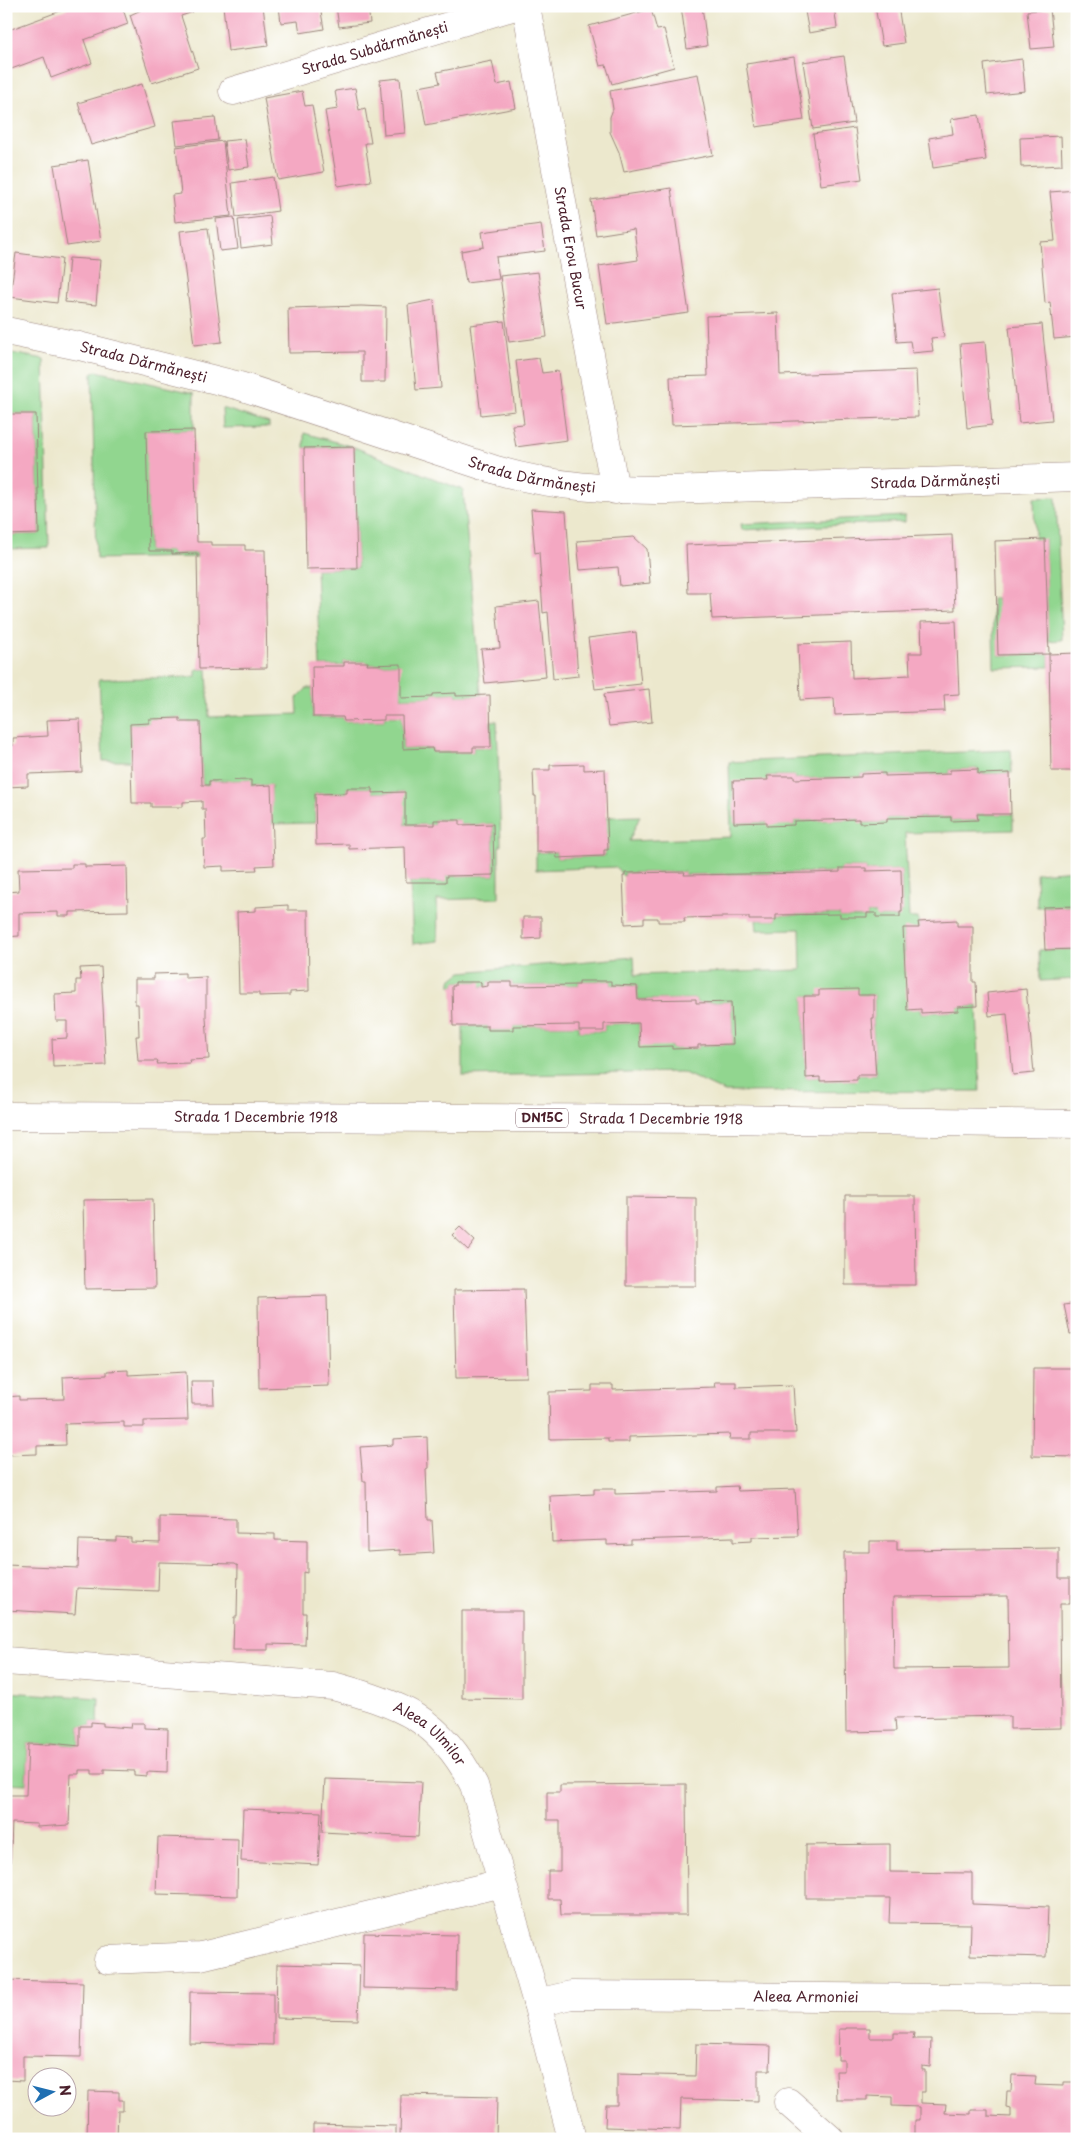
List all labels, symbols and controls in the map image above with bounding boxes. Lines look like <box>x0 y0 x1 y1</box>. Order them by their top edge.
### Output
street label: Strada Subdărmănești <box>299 16 451 80</box>
street label: Strada Erou Bucur <box>549 184 593 312</box>
street label: Strada Dărmănești <box>78 336 209 387</box>
street label: Strada Dărmănești <box>465 451 596 498</box>
street label: Strada Dărmănești <box>870 468 1001 494</box>
street label: Strada 1 Decembrie 1918 <box>174 1106 338 1127</box>
street label: Strada 1 Decembrie 1918 <box>579 1107 743 1129</box>
road number: DN15C <box>516 1108 568 1128</box>
street label: Aleea Ulmilor <box>390 1696 472 1770</box>
street label: Aleea Armoniei <box>753 1985 859 2007</box>
north arrow <box>28 2068 78 2118</box>
text: N <box>54 2084 76 2097</box>

